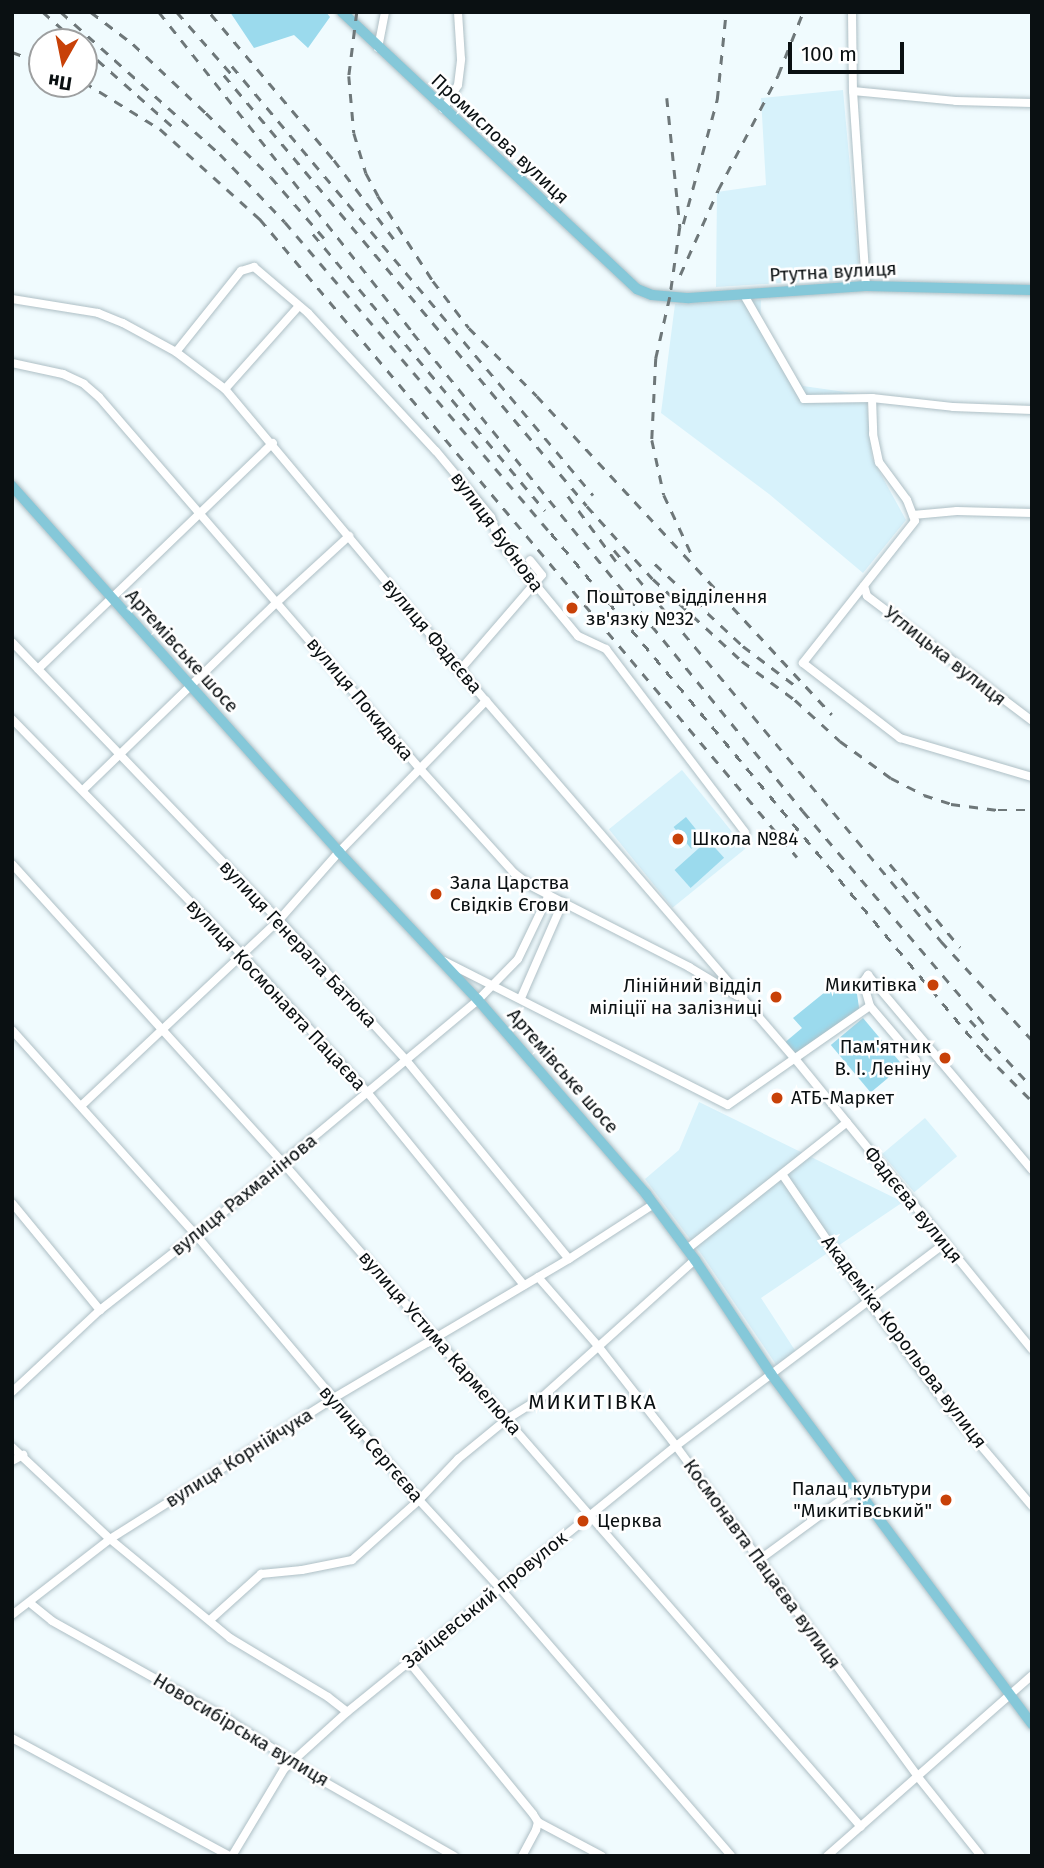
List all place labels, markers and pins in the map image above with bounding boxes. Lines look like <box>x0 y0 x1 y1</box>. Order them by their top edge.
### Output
place label: Поштове відділення зв'язку №32 <box>586 586 767 630</box>
marker: Поштове відділення зв'язку №32 <box>564 600 580 616</box>
place label: Школа №84 <box>692 828 798 850</box>
marker: Школа №84 <box>670 831 686 847</box>
place label: Зала Царства Свідків Єгови <box>450 872 569 916</box>
marker: Зала Царства Свідків Єгови <box>428 886 444 902</box>
place label: Микитівка <box>825 974 917 996</box>
place label: Лінійний відділ міліції на залізниці <box>589 975 762 1019</box>
marker: Микитівка <box>923 975 943 995</box>
marker: Лінійний відділ міліції на залізниці <box>768 989 784 1005</box>
place label: Пам'ятник В. І. Леніну <box>835 1036 931 1080</box>
marker: Пам'ятник В. І. Леніну <box>937 1050 953 1066</box>
place label: АТБ-Маркет <box>791 1087 894 1109</box>
marker: АТБ-Маркет <box>769 1090 785 1106</box>
place label: Палац культури "Микитівський" <box>792 1478 932 1522</box>
marker: Палац культури "Микитівський" <box>938 1492 954 1508</box>
place label: Церква <box>597 1510 662 1532</box>
marker: Церква <box>575 1513 591 1529</box>

